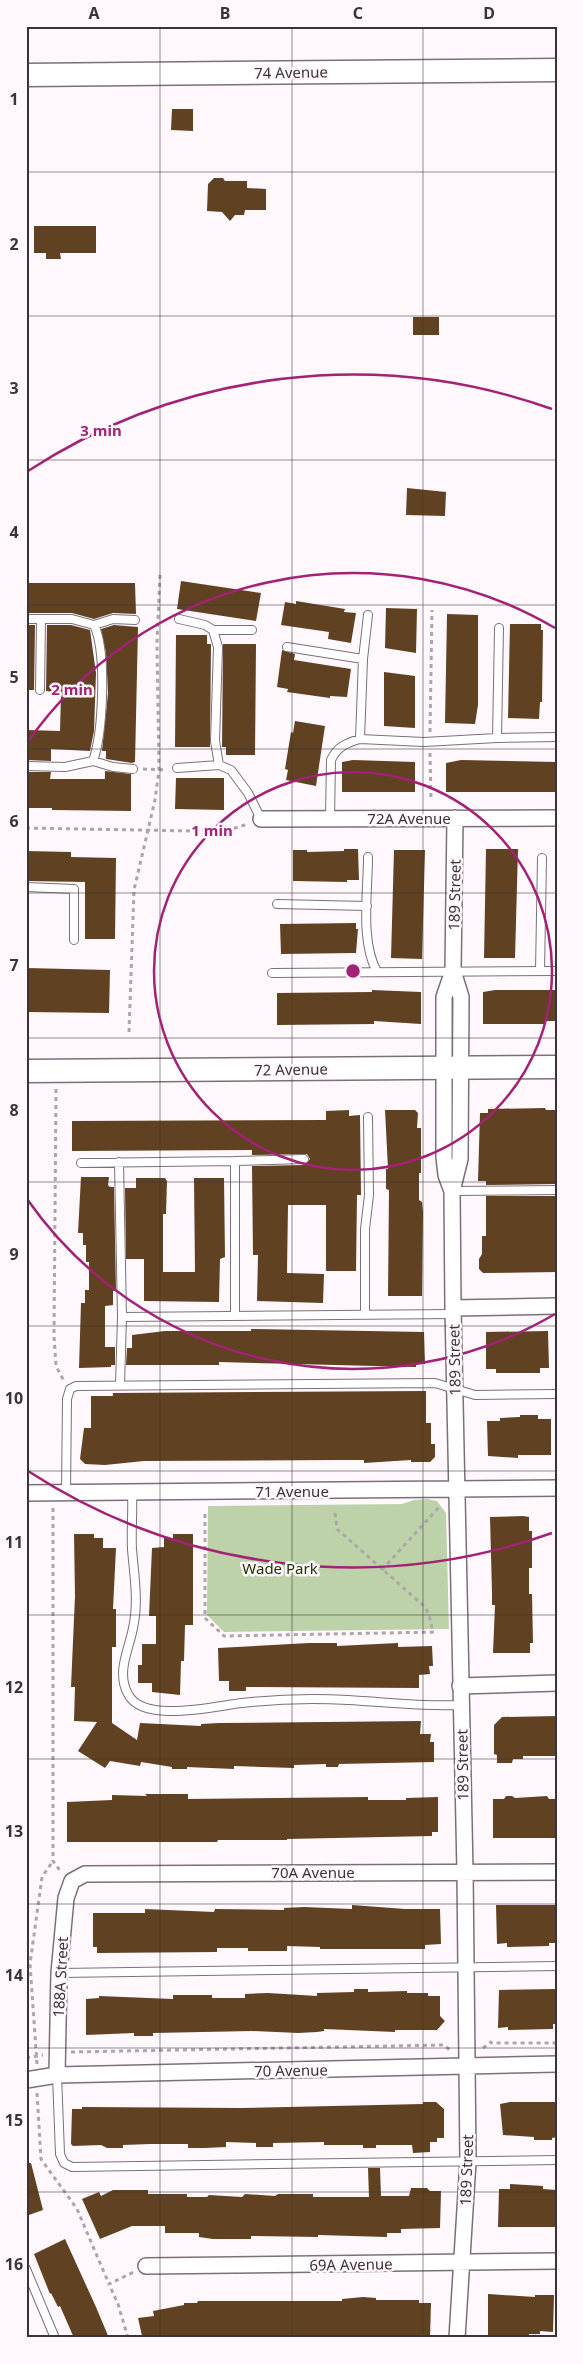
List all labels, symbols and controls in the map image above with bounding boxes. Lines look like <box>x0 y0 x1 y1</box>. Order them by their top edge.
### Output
text: A <box>88 2 100 24</box>
text: B <box>220 2 230 24</box>
text: C <box>353 2 363 24</box>
text: D <box>483 2 495 24</box>
street label: 74 Avenue <box>254 61 328 83</box>
text: 1 <box>9 88 19 110</box>
text: 2 <box>9 233 19 255</box>
text: 3 <box>9 377 19 399</box>
text: 3 min <box>80 420 122 440</box>
text: 4 <box>9 521 19 543</box>
text: 5 <box>9 666 19 688</box>
text: 2 min <box>51 679 93 699</box>
street label: 72A Avenue <box>367 808 451 828</box>
text: 6 <box>9 810 19 832</box>
text: 1 min <box>191 820 233 840</box>
street label: 189 Street <box>443 858 465 931</box>
text: 7 <box>9 954 19 976</box>
centre of rings <box>344 962 362 980</box>
street label: 72 Avenue <box>254 1058 328 1080</box>
text: 8 <box>9 1099 19 1121</box>
text: 9 <box>9 1243 19 1265</box>
street label: 189 Street <box>443 1323 465 1396</box>
text: 10 <box>5 1387 23 1409</box>
street label: 71 Avenue <box>255 1481 329 1501</box>
text: 11 <box>5 1531 23 1553</box>
park label: Wade Park <box>242 1558 318 1578</box>
text: 12 <box>5 1676 23 1698</box>
street label: 189 Street <box>451 1728 473 1801</box>
text: 13 <box>5 1820 23 1842</box>
street label: 70A Avenue <box>271 1862 355 1882</box>
street label: 188A Street <box>48 1935 72 2018</box>
text: 14 <box>5 1964 23 1986</box>
street label: 70 Avenue <box>254 2059 328 2081</box>
text: 15 <box>5 2109 23 2131</box>
street label: 189 Street <box>455 2133 477 2206</box>
text: 16 <box>5 2253 23 2275</box>
street label: 69A Avenue <box>309 2253 393 2275</box>

